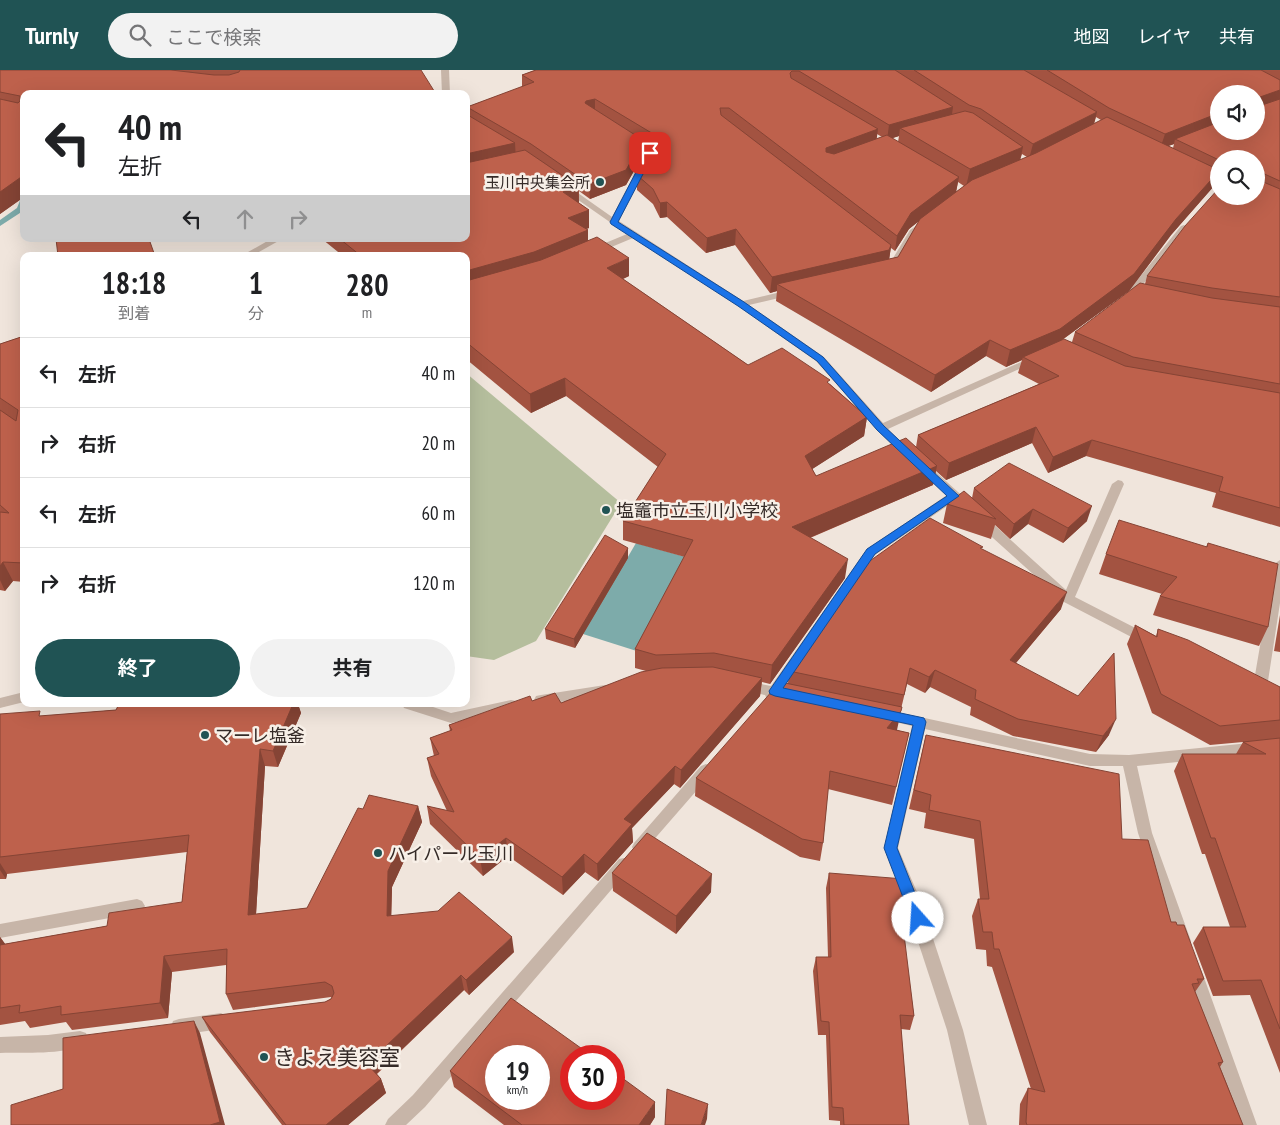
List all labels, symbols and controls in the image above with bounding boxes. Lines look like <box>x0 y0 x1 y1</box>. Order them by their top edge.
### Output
search box <box>108 13 458 58</box>
text: Turnly <box>25 20 78 51</box>
icon: search <box>126 21 154 49</box>
text: ここで検索 <box>166 25 261 49</box>
text: 地図 <box>1074 25 1110 48</box>
text: レイヤ <box>1138 25 1191 48</box>
text: 共有 <box>1219 25 1255 48</box>
map controls <box>1210 85 1265 205</box>
button: sound <box>1210 85 1265 140</box>
text: 40 m <box>118 104 182 150</box>
icon: left <box>35 110 100 175</box>
pin <box>629 132 671 174</box>
icon: arrive <box>636 139 664 167</box>
button: search <box>1210 150 1265 205</box>
text: 左折 <box>118 152 162 180</box>
place label: 玉川中央集会所 <box>485 173 590 192</box>
marker: 玉川中央集会所 <box>594 176 606 188</box>
icon: left <box>178 205 206 233</box>
icon: ahead <box>231 205 259 233</box>
icon: right <box>284 205 312 233</box>
text: 18:18 <box>102 263 166 302</box>
text: 1 <box>249 263 263 302</box>
text: 280 <box>345 265 388 304</box>
text: m <box>362 302 372 322</box>
text: 到着 <box>118 303 150 323</box>
text: 分 <box>248 303 264 323</box>
icon: left <box>35 359 63 387</box>
text: 40 m <box>422 361 455 385</box>
text: 左折 <box>78 362 116 386</box>
icon: right <box>35 429 63 457</box>
text: 20 m <box>422 431 455 455</box>
text: 右折 <box>78 432 116 456</box>
icon: left <box>35 499 63 527</box>
place label: 塩竈市立玉川小学校 <box>616 499 778 522</box>
text: 60 m <box>422 501 455 525</box>
text: 左折 <box>78 502 116 526</box>
marker: 塩竈市立玉川小学校 <box>600 504 612 516</box>
icon: right <box>35 569 63 597</box>
text: 120 m <box>413 571 455 595</box>
text: 右折 <box>78 572 116 596</box>
button: 終了 <box>35 639 240 697</box>
button: 共有 <box>250 639 455 697</box>
place label: マーレ塩釜 <box>215 724 305 747</box>
marker: マーレ塩釜 <box>199 729 211 741</box>
place label: ハイパール玉川 <box>388 842 513 865</box>
marker: ハイパール玉川 <box>372 847 384 859</box>
position arrow <box>891 891 943 943</box>
place label: きよえ美容室 <box>274 1044 400 1071</box>
speed limit sign: 30 <box>560 1045 625 1110</box>
marker: きよえ美容室 <box>258 1051 270 1063</box>
text: 19 <box>506 1055 529 1087</box>
text: km/h <box>507 1082 528 1097</box>

